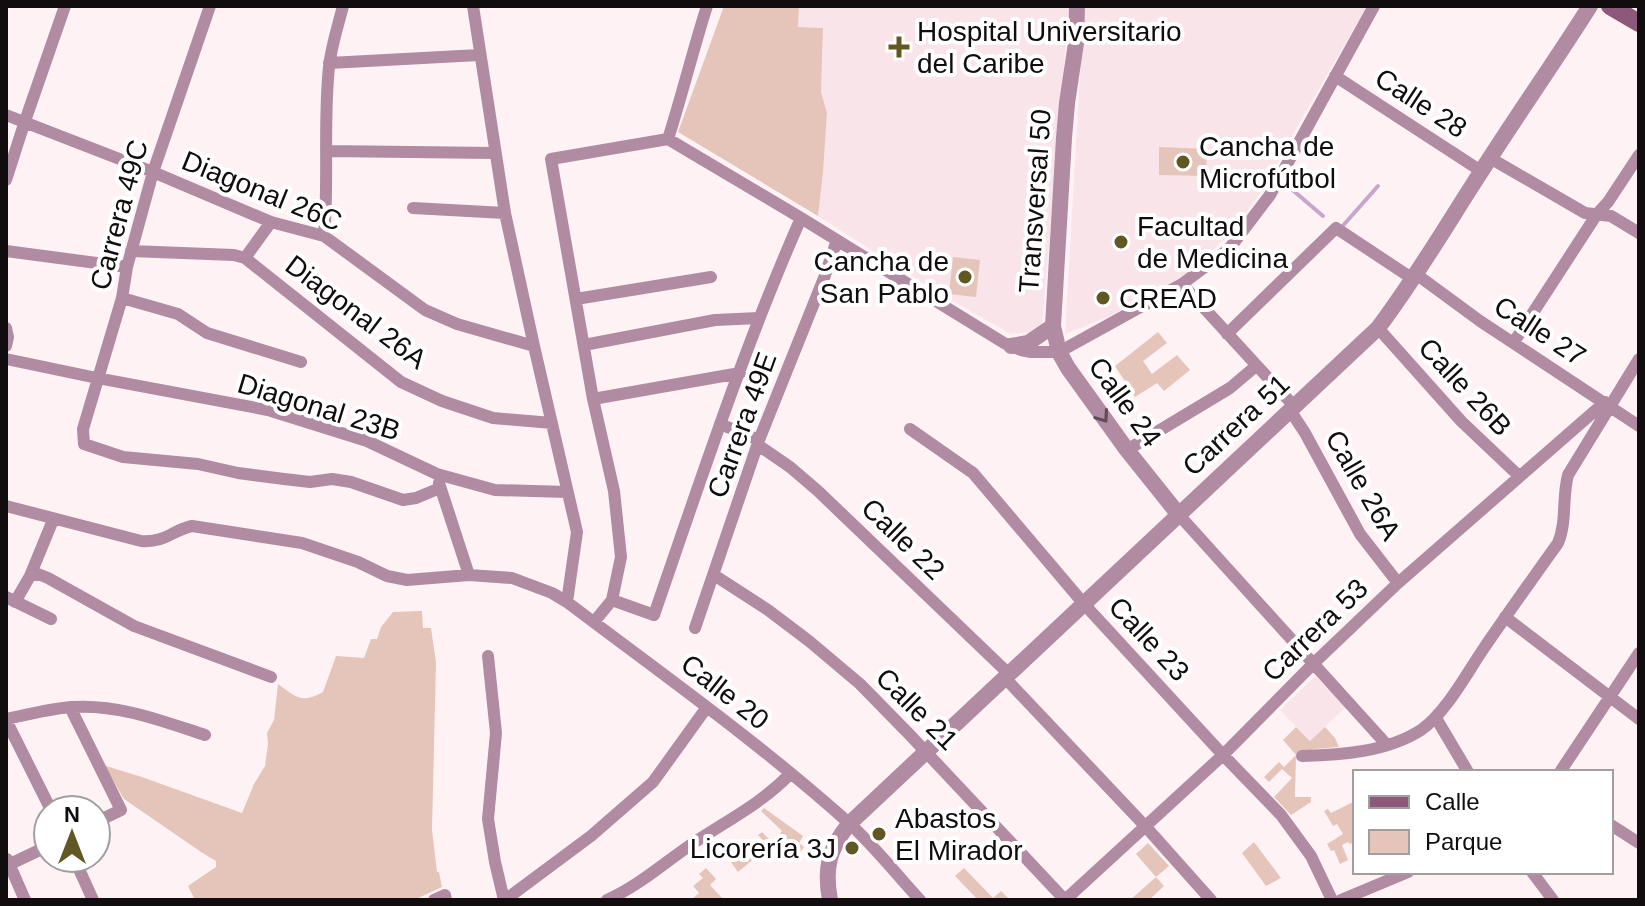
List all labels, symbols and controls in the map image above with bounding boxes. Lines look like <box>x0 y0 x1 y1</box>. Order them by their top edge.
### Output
place label: Hospital Universitario del Caribe <box>917 16 1182 79</box>
marker: Hospital Universitario del Caribe <box>888 36 910 58</box>
street label: Calle 28 <box>1369 62 1473 144</box>
street label: Transversal 50 <box>1013 108 1057 294</box>
place label: Cancha de Microfútbol <box>1199 131 1336 194</box>
street label: Carrera 49C <box>84 137 154 293</box>
street label: Diagonal 26C <box>178 145 346 237</box>
marker: Cancha de Microfútbol <box>1174 153 1192 171</box>
place label: Facultad de Medicina <box>1137 211 1288 274</box>
marker: Facultad de Medicina <box>1112 233 1130 251</box>
place label: Cancha de San Pablo <box>814 246 949 309</box>
street label: Diagonal 26A <box>280 249 433 375</box>
marker: Cancha de San Pablo <box>956 268 974 286</box>
place label: CREAD <box>1119 283 1217 314</box>
marker: CREAD <box>1094 289 1112 307</box>
street label: Calle 27 <box>1488 290 1592 372</box>
street label: Calle 26B <box>1412 332 1518 442</box>
street label: Carrera 49E <box>701 348 783 502</box>
street label: Calle 24 <box>1082 351 1168 453</box>
street label: Diagonal 23B <box>234 368 404 446</box>
street label: Carrera 51 <box>1176 368 1296 482</box>
one-way arrow <box>1093 408 1108 422</box>
street label: Calle 26A <box>1319 425 1407 546</box>
street label: Calle 22 <box>855 492 951 586</box>
street label: Carrera 53 <box>1256 572 1374 688</box>
street label: Calle 23 <box>1103 591 1195 687</box>
street label: Calle 20 <box>675 648 775 736</box>
street label: Calle 21 <box>870 662 964 756</box>
legend <box>1353 770 1613 874</box>
text: Calle <box>1425 788 1480 815</box>
north arrow <box>32 794 112 874</box>
text: N <box>64 802 80 827</box>
place label: Abastos El Mirador <box>895 803 1023 866</box>
marker: Abastos El Mirador <box>870 825 888 843</box>
text: Parque <box>1425 828 1502 855</box>
place label: Licorería 3J <box>690 833 836 864</box>
marker: Licorería 3J <box>843 839 861 857</box>

